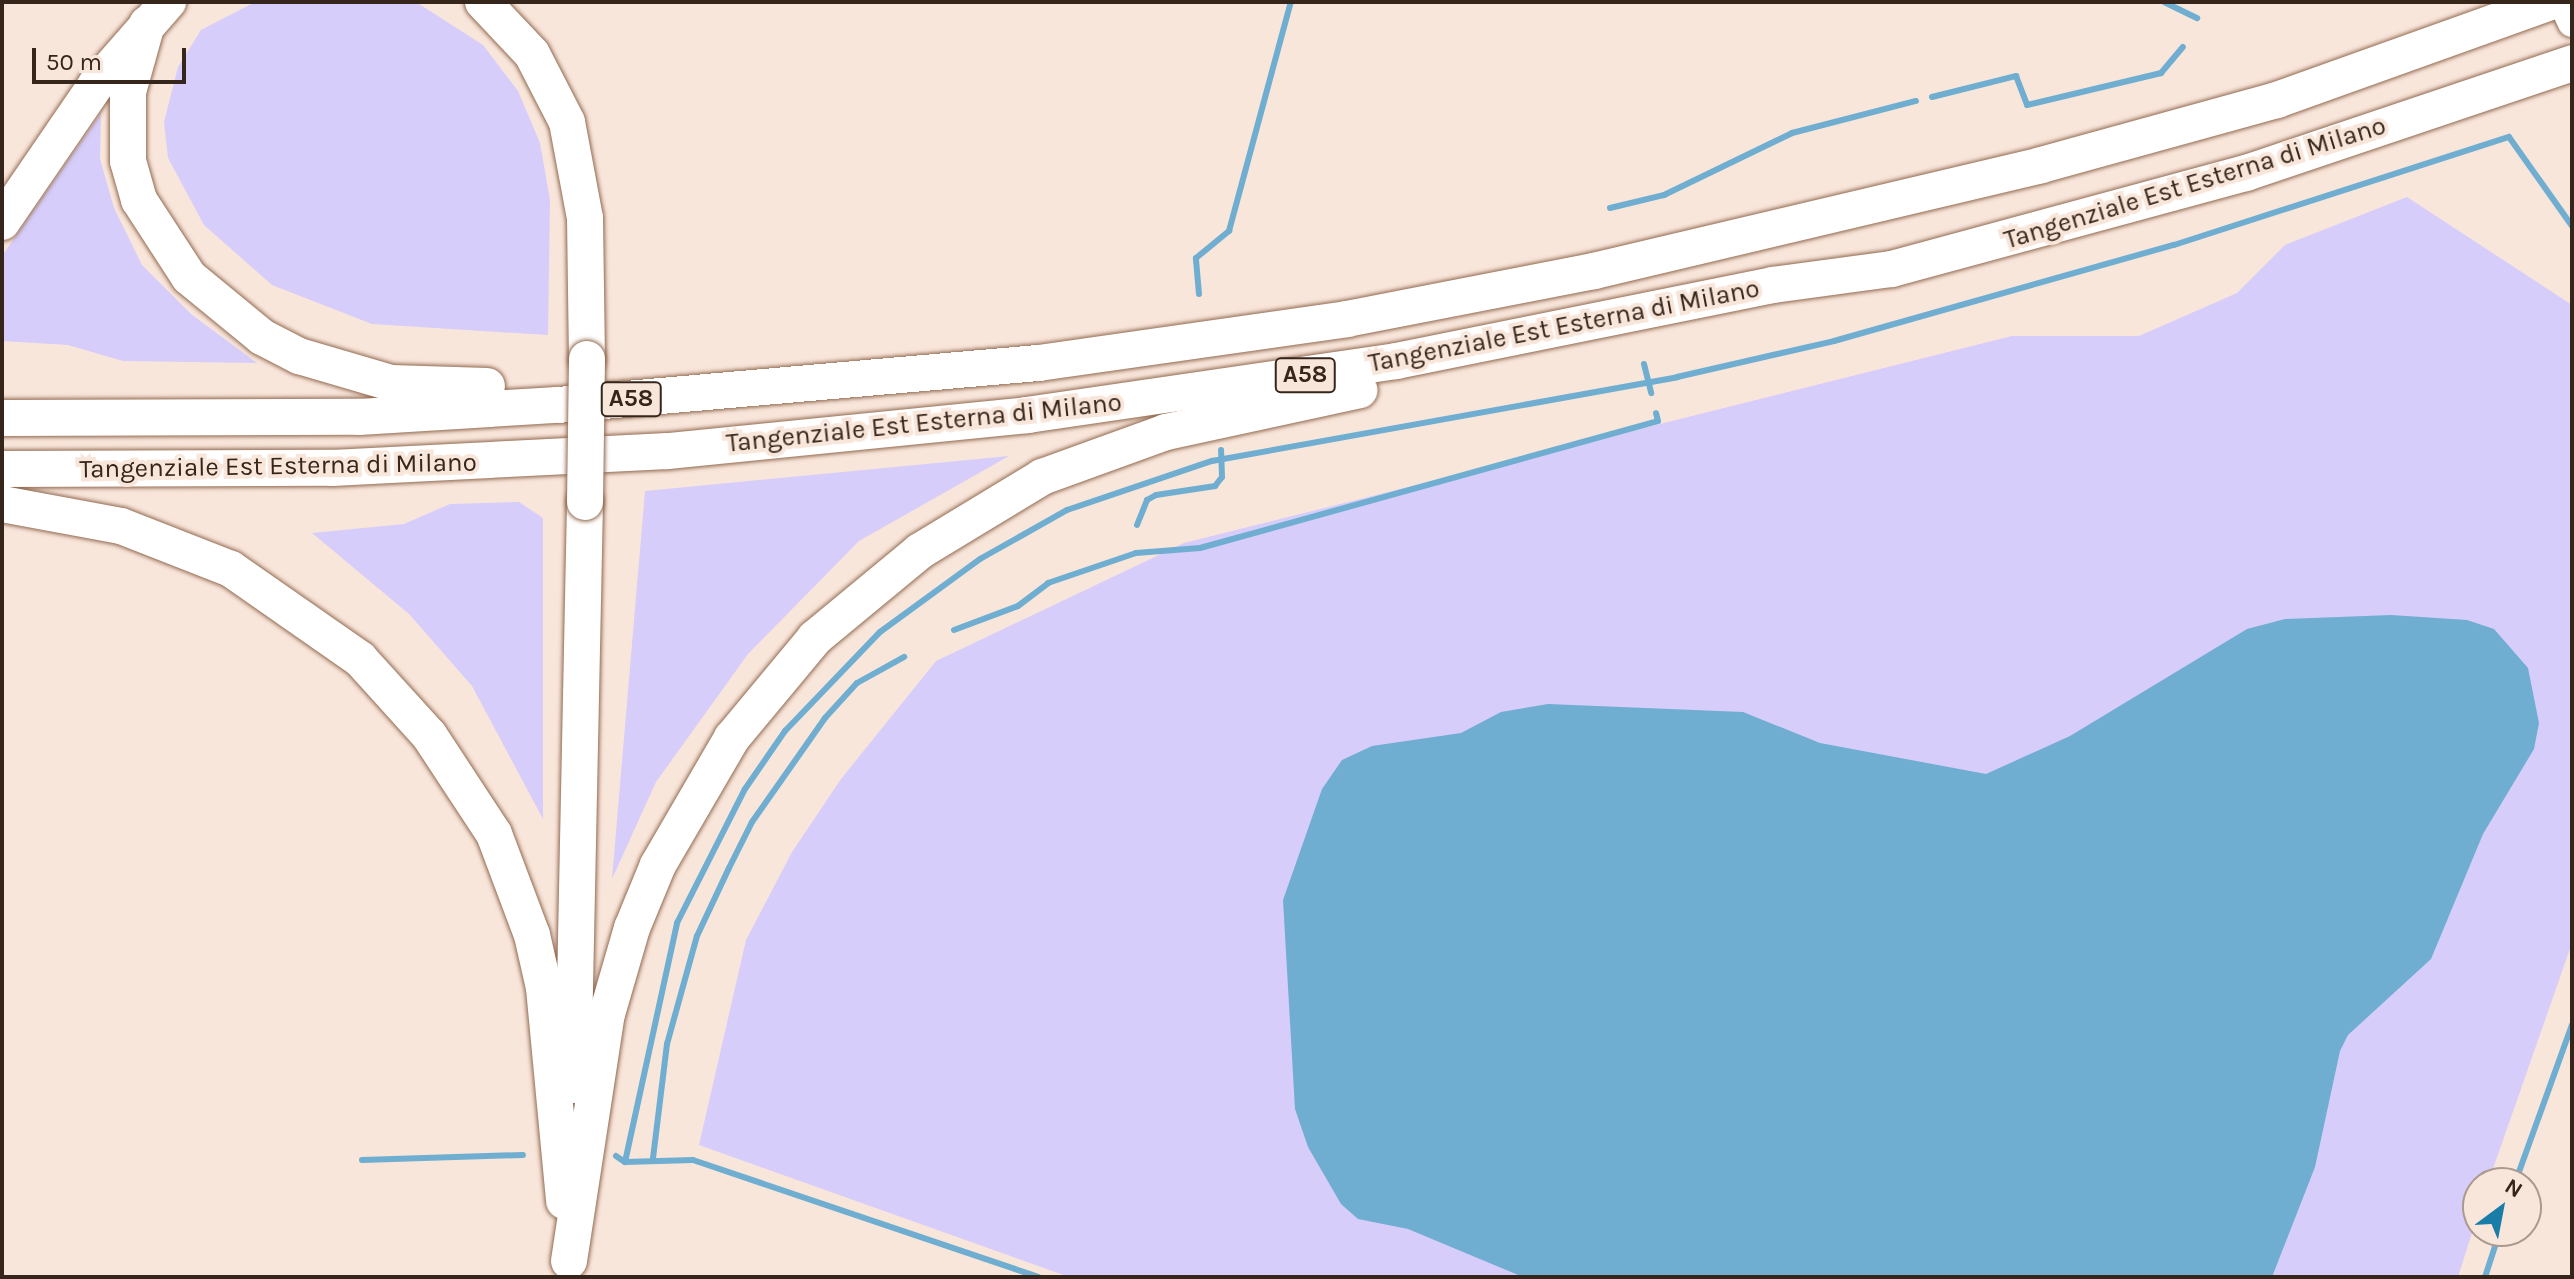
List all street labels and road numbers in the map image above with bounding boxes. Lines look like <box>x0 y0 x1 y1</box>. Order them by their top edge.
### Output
street label: Tangenziale Est Esterna di Milano <box>2000 110 2390 256</box>
street label: Tangenziale Est Esterna di Milano <box>1366 273 1762 379</box>
road number: A58 <box>1273 355 1337 395</box>
road number: A58 <box>599 379 663 419</box>
street label: Tangenziale Est Esterna di Milano <box>725 387 1123 459</box>
street label: Tangenziale Est Esterna di Milano <box>79 447 477 485</box>

